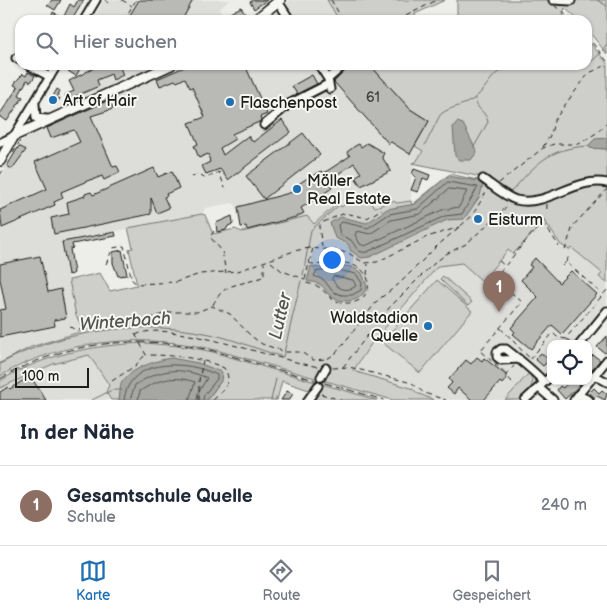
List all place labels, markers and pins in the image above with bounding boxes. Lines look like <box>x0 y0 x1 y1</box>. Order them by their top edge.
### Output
place label: Art of Hair <box>63 92 137 111</box>
marker: Art of Hair <box>47 94 59 106</box>
place label: Flaschenpost <box>240 94 337 113</box>
marker: Flaschenpost <box>224 96 236 108</box>
place label: Möller Real Estate <box>307 172 391 209</box>
marker: Möller Real Estate <box>291 183 303 195</box>
place label: Eisturm <box>488 211 543 230</box>
marker: Eisturm <box>472 213 484 225</box>
pin: 1 <box>483 271 515 312</box>
place label: Waldstadion Quelle <box>330 309 418 346</box>
marker: Waldstadion Quelle <box>422 320 434 332</box>

